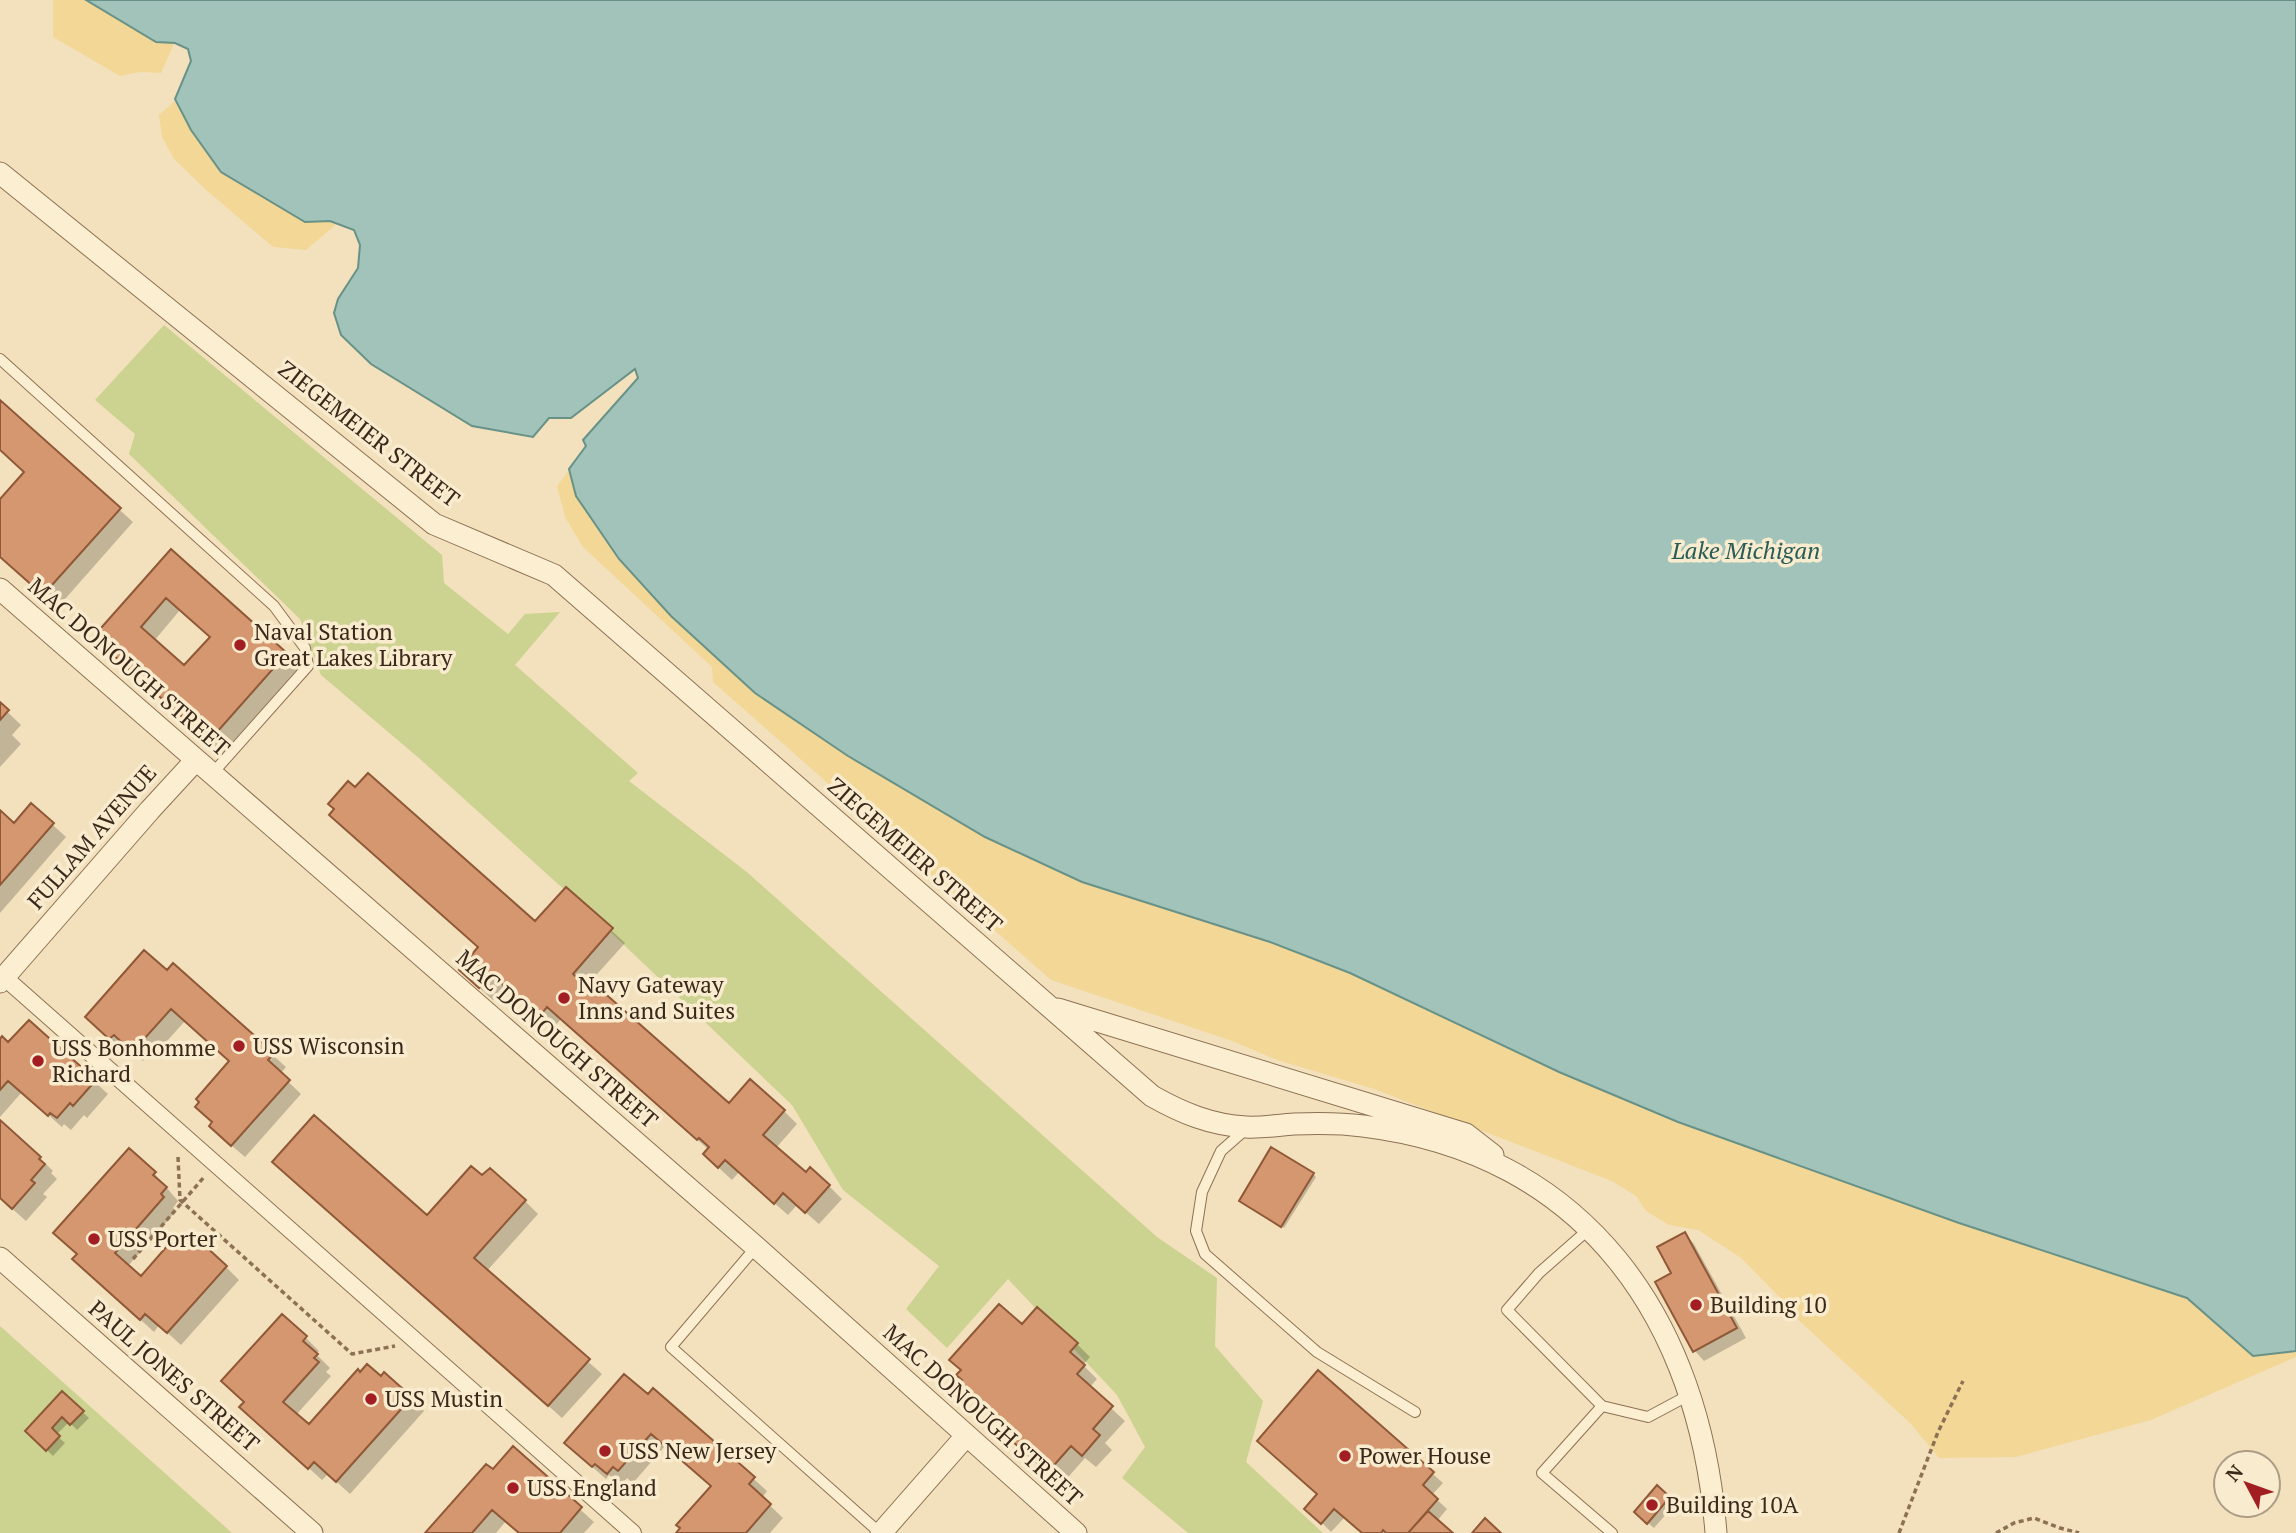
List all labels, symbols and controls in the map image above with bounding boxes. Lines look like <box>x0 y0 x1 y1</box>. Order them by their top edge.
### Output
street label: ZIEGEMEIER STREET <box>272 353 466 514</box>
water label: Lake Michigan <box>1671 534 1820 566</box>
street label: MAC DONOUGH STREET <box>22 570 237 763</box>
place label: Naval Station Great Lakes Library <box>254 616 453 673</box>
marker: Naval Station Great Lakes Library <box>232 637 248 653</box>
street label: FULLAM AVENUE <box>20 758 163 916</box>
street label: ZIEGEMEIER STREET <box>821 770 1009 939</box>
street label: MAC DONOUGH STREET <box>450 942 665 1135</box>
place label: Navy Gateway Inns and Suites <box>578 969 735 1026</box>
marker: Navy Gateway Inns and Suites <box>556 990 572 1006</box>
place label: USS Wisconsin <box>253 1030 405 1061</box>
place label: USS Bonhomme Richard <box>52 1032 216 1089</box>
marker: USS Wisconsin <box>231 1038 247 1054</box>
marker: USS Bonhomme Richard <box>30 1053 46 1069</box>
place label: USS Porter <box>108 1223 217 1254</box>
marker: USS Porter <box>86 1231 102 1247</box>
place label: Building 10 <box>1710 1289 1827 1320</box>
street label: PAUL JONES STREET <box>82 1293 266 1458</box>
marker: Building 10 <box>1688 1297 1704 1313</box>
street label: MAC DONOUGH STREET <box>877 1317 1090 1512</box>
place label: USS Mustin <box>385 1383 503 1414</box>
marker: USS Mustin <box>363 1391 379 1407</box>
place label: USS New Jersey <box>619 1435 777 1466</box>
place label: Power House <box>1359 1440 1491 1471</box>
marker: USS New Jersey <box>597 1443 613 1459</box>
marker: Power House <box>1337 1448 1353 1464</box>
north arrow <box>2212 1449 2282 1519</box>
text: N <box>2220 1458 2248 1486</box>
place label: USS England <box>527 1472 657 1503</box>
marker: USS England <box>505 1480 521 1496</box>
place label: Building 10A <box>1666 1489 1799 1520</box>
marker: Building 10A <box>1644 1497 1660 1513</box>

